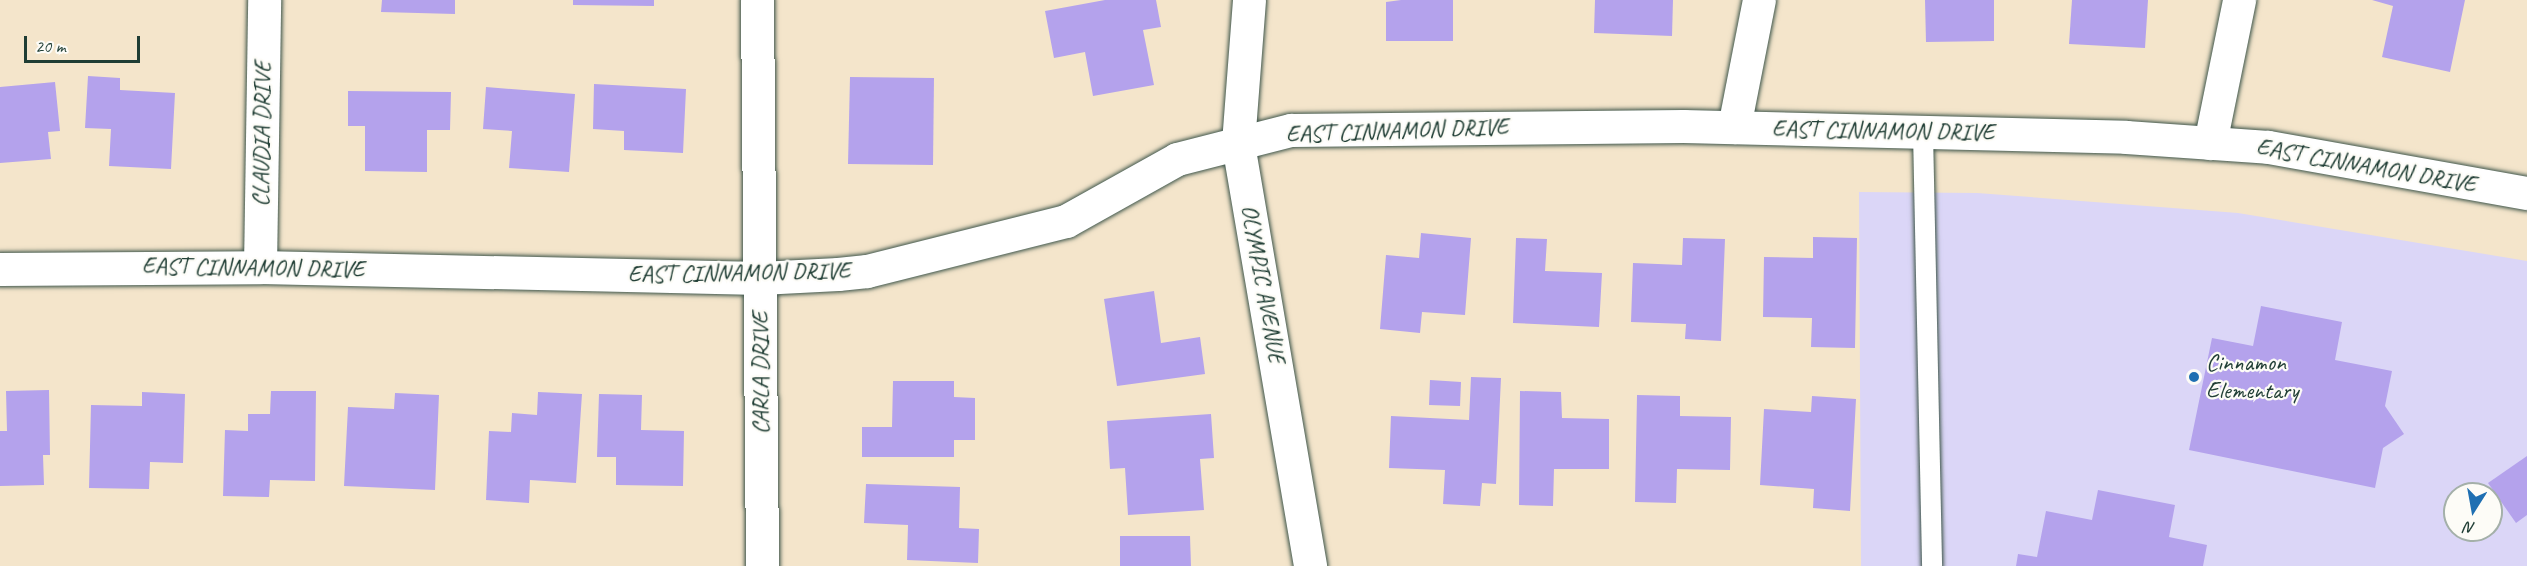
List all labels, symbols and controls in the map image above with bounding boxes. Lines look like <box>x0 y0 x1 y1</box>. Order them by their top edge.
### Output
scale bar <box>27 24 142 62</box>
text: 20 m <box>35 35 66 57</box>
street label: CLAUDIA DRIVE <box>246 61 278 207</box>
street label: EAST CINNAMON DRIVE <box>1286 113 1508 149</box>
street label: EAST CINNAMON DRIVE <box>1772 115 1994 147</box>
street label: EAST CINNAMON DRIVE <box>2255 133 2477 199</box>
street label: OLYMPIC AVENUE <box>1235 203 1291 365</box>
street label: EAST CINNAMON DRIVE <box>142 252 364 284</box>
street label: EAST CINNAMON DRIVE <box>628 257 850 289</box>
street label: CARLA DRIVE <box>747 312 775 434</box>
place label: Cinnamon Elementary <box>2206 349 2298 405</box>
marker: Cinnamon Elementary <box>2187 370 2201 384</box>
north arrow <box>2443 482 2503 542</box>
text: N <box>2463 517 2477 538</box>

